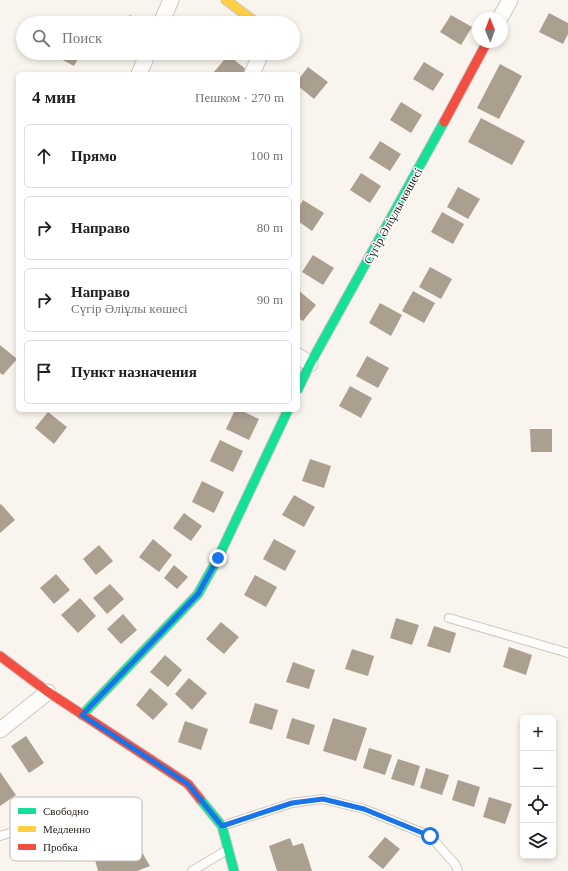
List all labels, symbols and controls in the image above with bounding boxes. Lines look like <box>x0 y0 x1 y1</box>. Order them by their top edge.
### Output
north arrow <box>472 12 508 48</box>
search box <box>16 16 300 60</box>
icon: search <box>30 27 52 49</box>
text: Поиск <box>62 30 102 46</box>
text: 4 мин <box>32 88 76 107</box>
text: Пешком · 270 m <box>195 90 284 105</box>
icon: ahead <box>33 145 55 167</box>
text: Прямо <box>71 148 117 164</box>
text: 100 m <box>250 148 283 163</box>
street label: Сүгір Әліұлы көшесі <box>361 165 426 266</box>
icon: right <box>33 217 55 239</box>
text: Направо <box>71 220 130 236</box>
text: 80 m <box>257 220 283 235</box>
text: Направо <box>71 284 130 300</box>
icon: right <box>33 289 55 311</box>
text: 90 m <box>257 292 283 307</box>
text: Сүгір Әліұлы көшесі <box>71 301 188 316</box>
icon: arrive <box>33 361 55 383</box>
text: Пункт назначения <box>71 364 197 380</box>
route end <box>209 549 227 567</box>
map controls <box>520 715 556 859</box>
button: + <box>520 715 556 751</box>
button: − <box>520 751 556 787</box>
button: locate <box>520 787 556 823</box>
legend <box>10 797 142 861</box>
text: Свободно <box>43 805 89 817</box>
text: Медленно <box>43 823 91 835</box>
button: layers <box>520 823 556 859</box>
route start <box>421 827 439 845</box>
text: Пробка <box>43 841 78 853</box>

